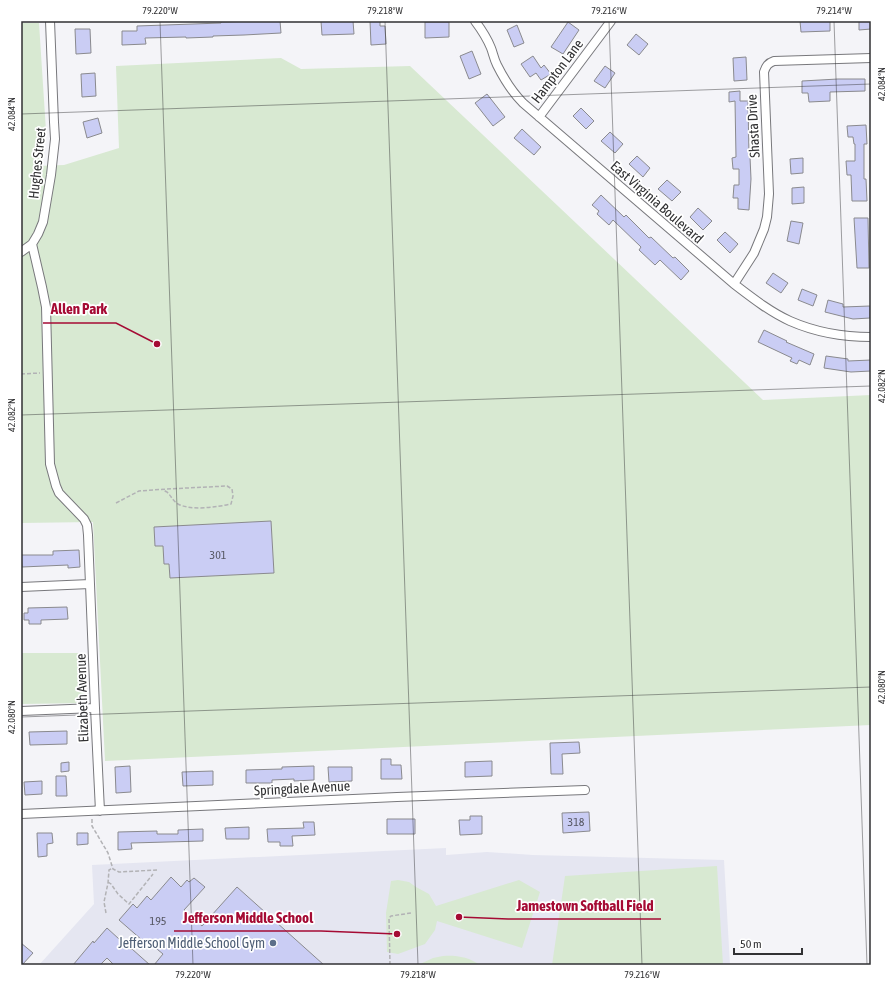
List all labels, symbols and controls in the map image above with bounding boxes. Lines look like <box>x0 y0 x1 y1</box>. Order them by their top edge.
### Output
text: 79.220°W <box>142 5 178 16</box>
text: 79.218°W <box>367 5 403 16</box>
text: 79.216°W <box>591 5 627 16</box>
text: 79.214°W <box>816 5 852 16</box>
street label: Hampton Lane <box>528 36 586 106</box>
text: 42.084°N <box>876 67 887 101</box>
street label: Shasta Drive <box>743 94 763 158</box>
text: 42.084°N <box>6 97 17 131</box>
street label: Hughes Street <box>25 127 49 199</box>
street label: East Virginia Boulevard <box>607 157 707 247</box>
callout: Allen Park <box>43 296 116 323</box>
text: Allen Park <box>50 300 108 317</box>
text: 42.082°N <box>876 369 887 403</box>
text: 42.082°N <box>6 398 17 432</box>
house number: 301 <box>210 548 227 562</box>
street label: Elizabeth Avenue <box>72 653 92 743</box>
text: 42.080°N <box>876 670 887 704</box>
text: 42.080°N <box>6 700 17 734</box>
street label: Springdale Avenue <box>254 777 350 799</box>
house number: 318 <box>568 815 585 829</box>
callout: Jamestown Softball Field <box>508 892 661 919</box>
text: Jamestown Softball Field <box>515 897 654 914</box>
callout: Jefferson Middle School <box>174 904 321 931</box>
text: Jefferson Middle School <box>182 909 314 926</box>
house number: 195 <box>150 914 166 928</box>
scale bar <box>734 930 802 956</box>
place label: Jefferson Middle School Gym <box>118 935 265 951</box>
text: 50 m <box>740 937 762 951</box>
marker: Jefferson Middle School Gym <box>268 938 278 948</box>
text: 79.220°W <box>175 969 211 980</box>
text: 79.218°W <box>400 969 436 980</box>
text: 79.216°W <box>624 969 660 980</box>

